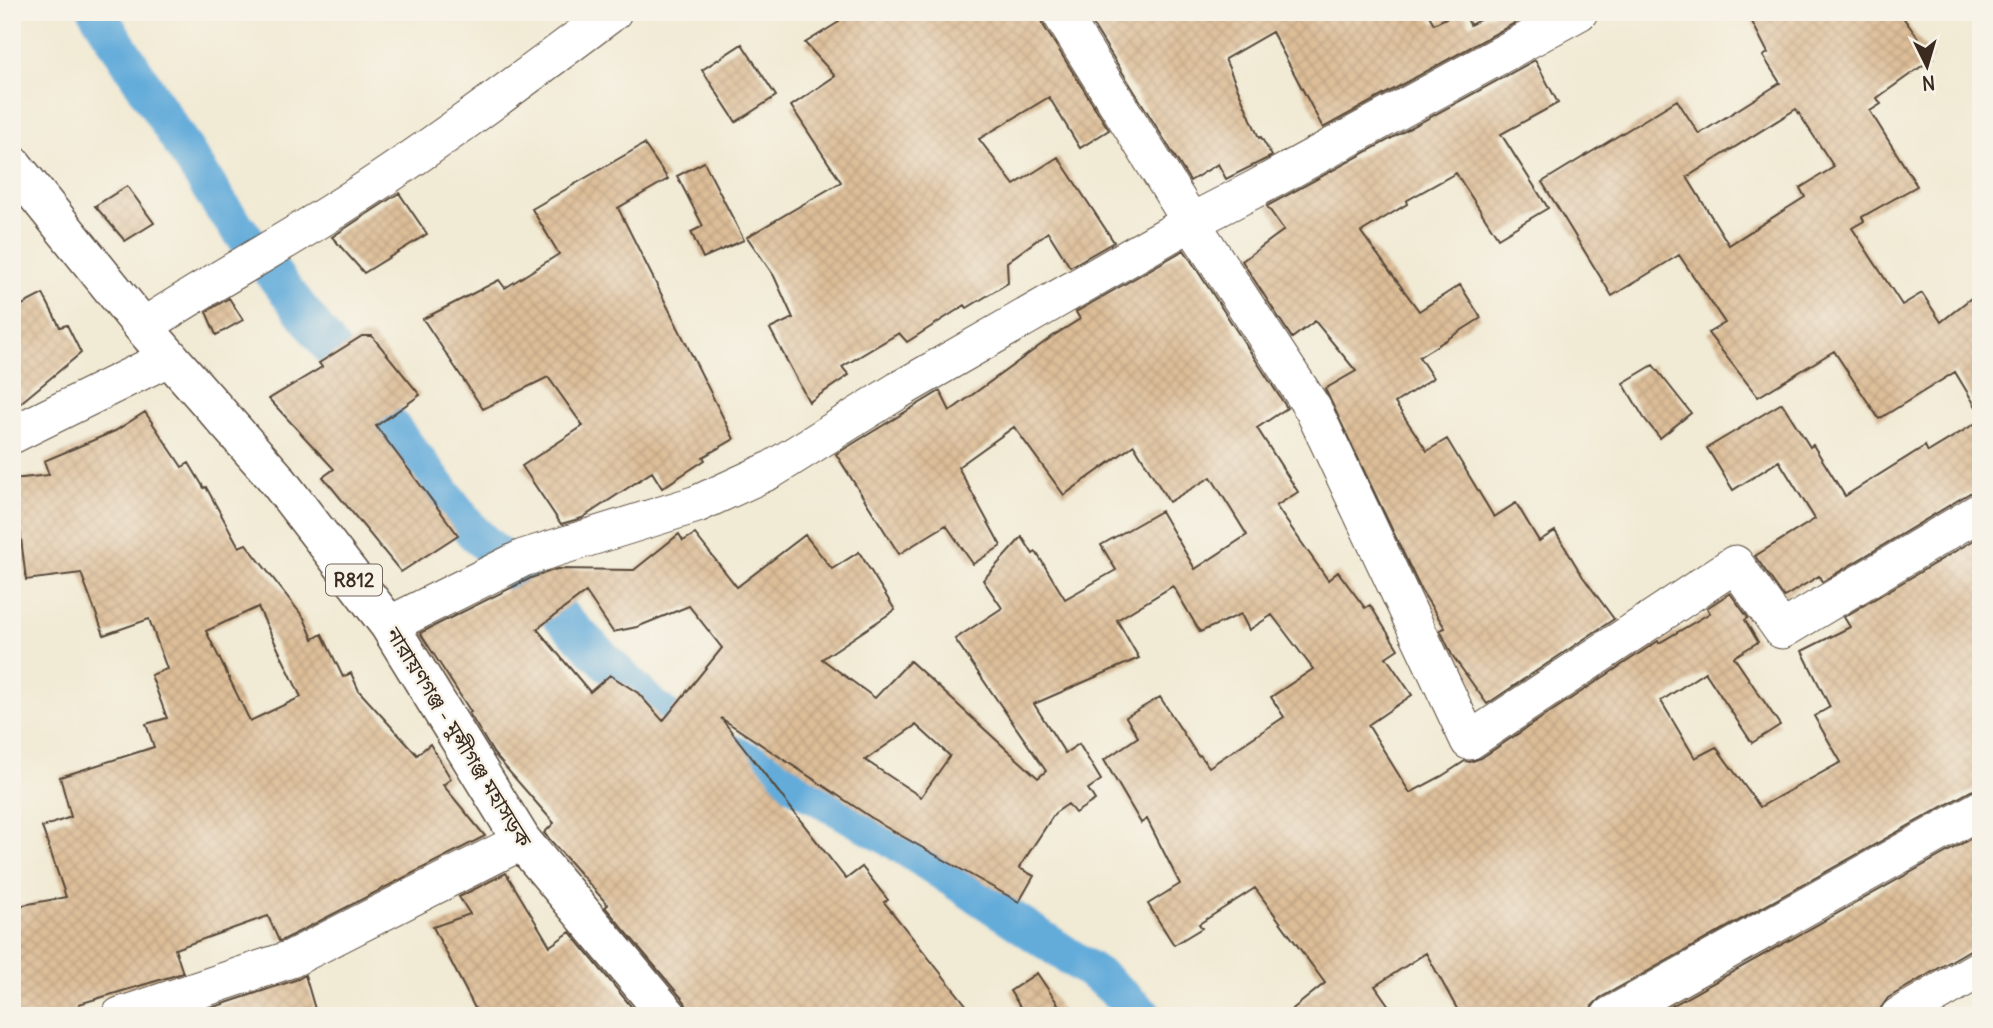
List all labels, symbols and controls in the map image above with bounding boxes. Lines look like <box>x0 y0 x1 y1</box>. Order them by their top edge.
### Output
north arrow <box>1892 32 1962 102</box>
text: N <box>1921 70 1936 95</box>
road number: R812 <box>326 565 382 596</box>
street label: নারায়ণগঞ্জ - মুন্সীগঞ্জ মহাসড়ক <box>380 621 538 853</box>

